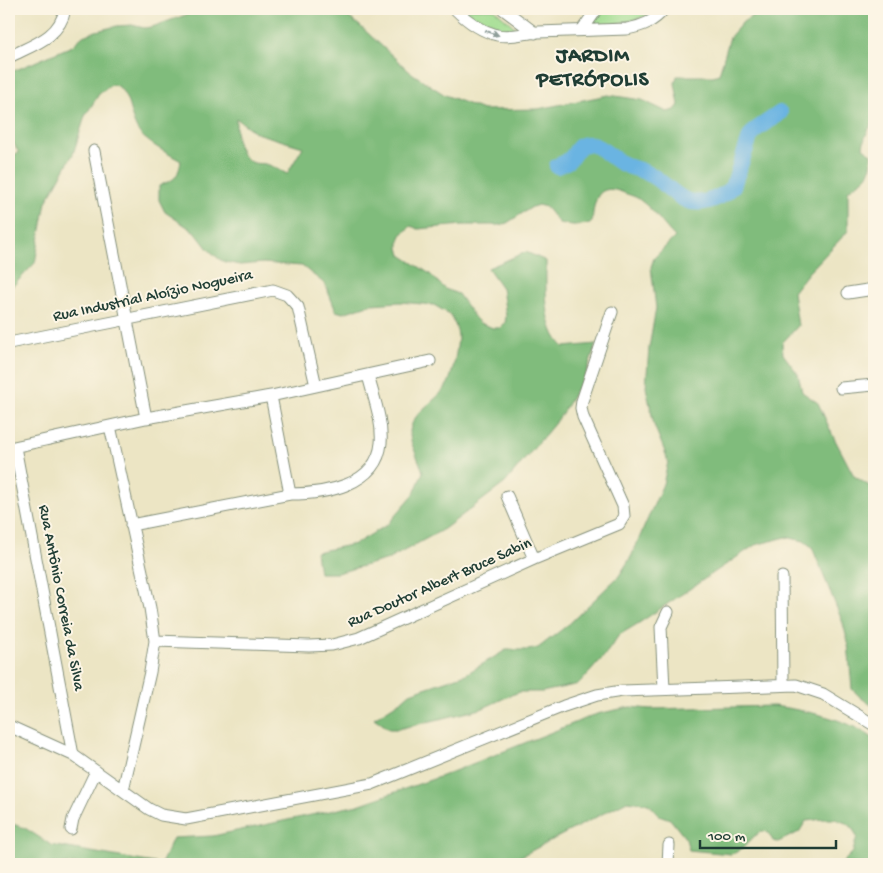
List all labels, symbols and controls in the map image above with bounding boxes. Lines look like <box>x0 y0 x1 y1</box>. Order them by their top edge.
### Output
one-way arrow <box>484 30 499 37</box>
district label: JARDIM PETRÓPOLIS <box>535 45 650 94</box>
street label: Rua Industrial Aloízio Nogueira <box>51 266 256 327</box>
street label: Rua Antônio Correia da Silva <box>33 504 88 694</box>
street label: Rua Doutor Albert Bruce Sabin <box>345 535 535 633</box>
scale bar <box>700 818 837 850</box>
text: 100 m <box>707 828 746 846</box>

